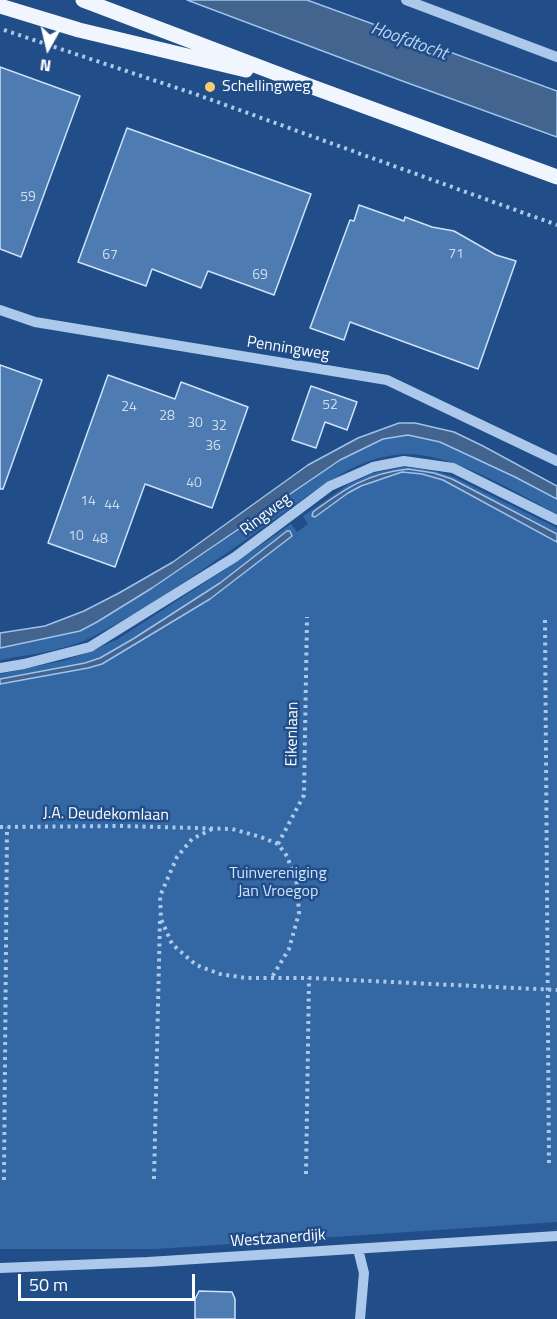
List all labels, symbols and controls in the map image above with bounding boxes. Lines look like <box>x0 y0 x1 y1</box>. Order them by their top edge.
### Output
north arrow <box>18 18 78 78</box>
water label: Hoofdtocht <box>368 18 450 66</box>
text: N <box>38 53 53 78</box>
place label: Schellingweg <box>222 77 310 97</box>
marker: Schellingweg <box>203 80 217 94</box>
house number: 59 <box>20 190 36 206</box>
house number: 71 <box>448 247 464 263</box>
house number: 67 <box>102 248 118 264</box>
house number: 69 <box>252 268 268 284</box>
street label: Penningweg <box>245 333 331 365</box>
house number: 52 <box>322 398 338 414</box>
house number: 24 <box>121 400 137 416</box>
house number: 28 <box>159 409 175 425</box>
house number: 30 <box>187 416 203 432</box>
house number: 32 <box>211 419 227 435</box>
house number: 36 <box>205 439 221 455</box>
house number: 40 <box>186 476 202 492</box>
street label: Ringweg <box>237 490 295 540</box>
house number: 14 <box>80 494 96 510</box>
house number: 44 <box>104 498 120 514</box>
house number: 10 <box>68 529 84 545</box>
house number: 48 <box>92 532 108 548</box>
street label: Eikenlaan <box>283 701 303 767</box>
street label: J.A. Deudekomlaan <box>43 804 169 826</box>
park label: Tuinvereniging Jan Vroegop <box>229 864 327 902</box>
street label: Westzanerdijk <box>230 1226 326 1252</box>
scale bar <box>21 1262 198 1300</box>
text: 50 m <box>29 1271 68 1298</box>

